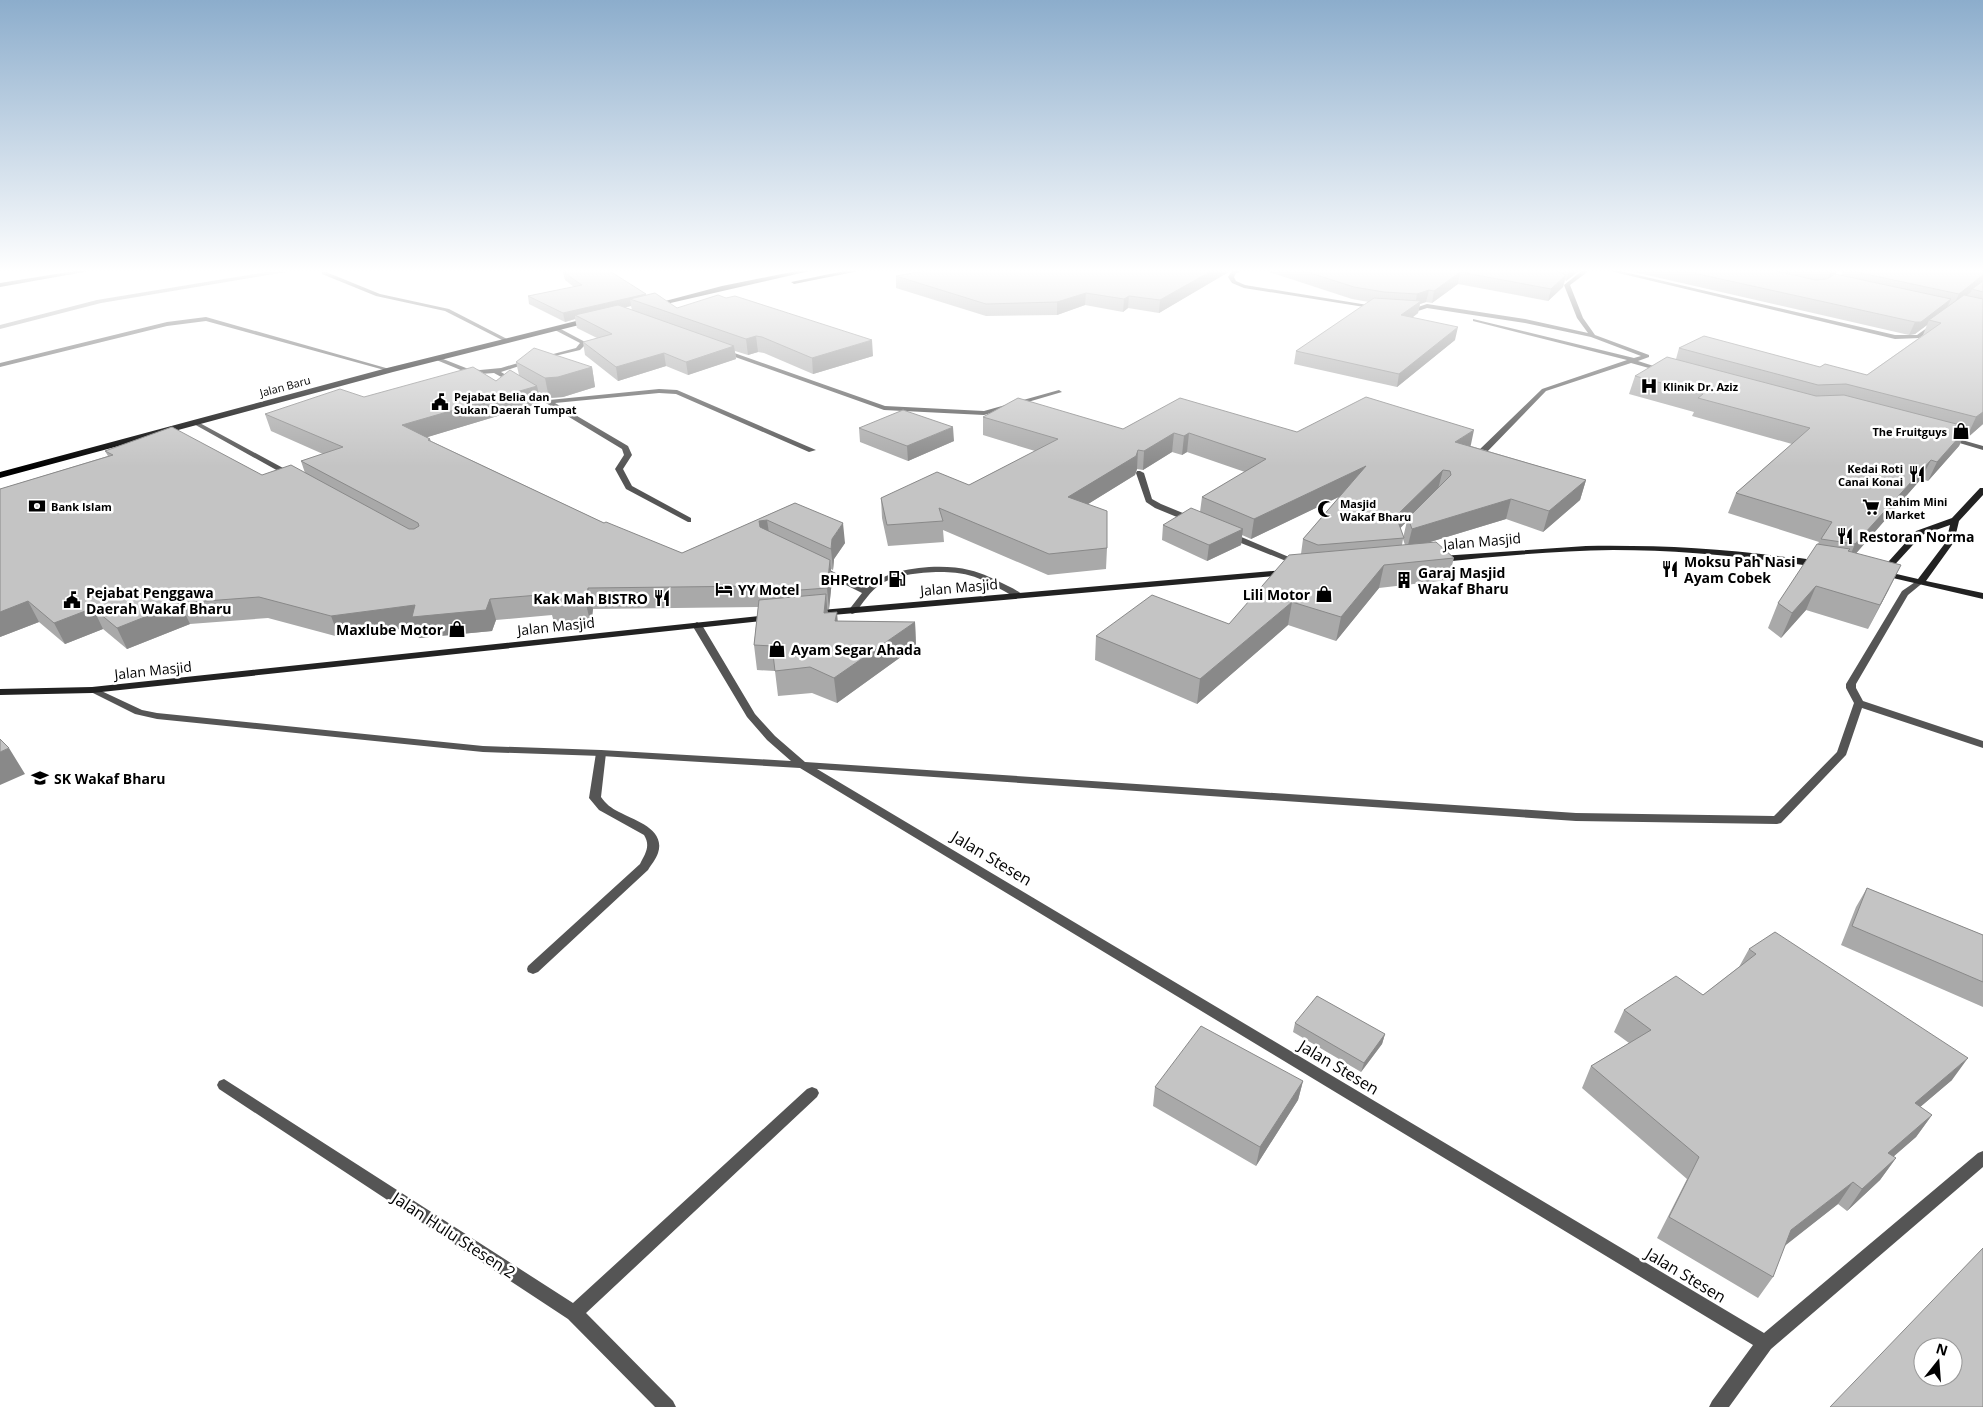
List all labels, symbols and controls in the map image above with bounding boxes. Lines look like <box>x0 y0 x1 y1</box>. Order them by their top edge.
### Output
street label: Jalan Baru <box>257 372 312 400</box>
hospital icon: Klinik Dr. Aziz <box>1639 376 1659 396</box>
place label: Klinik Dr. Aziz <box>1663 379 1739 394</box>
place label: Pejabat Belia dan Sukan Daerah Tumpat <box>454 389 577 417</box>
public building icon: Pejabat Belia dan Sukan Daerah Tumpat <box>430 392 450 412</box>
shop icon: The Fruitguys <box>1951 421 1971 441</box>
place label: The Fruitguys <box>1872 424 1948 439</box>
place label: Kedai Roti Canai Konai <box>1838 461 1903 489</box>
restaurant icon: Kedai Roti Canai Konai <box>1907 464 1927 484</box>
place label: Rahim Mini Market <box>1885 494 1947 522</box>
bank icon: Bank Islam <box>27 496 47 516</box>
place label: Masjid Wakaf Bharu <box>1340 496 1411 524</box>
supermarket icon: Rahim Mini Market <box>1861 497 1881 517</box>
place label: Bank Islam <box>51 499 112 514</box>
mosque icon: Masjid Wakaf Bharu <box>1316 499 1336 519</box>
restaurant icon: Restoran Norma <box>1835 526 1855 546</box>
place label: Restoran Norma <box>1859 527 1974 546</box>
street label: Jalan Masjid <box>1440 528 1522 554</box>
place label: Moksu Pah Nasi Ayam Cobek <box>1684 552 1796 587</box>
restaurant icon: Moksu Pah Nasi Ayam Cobek <box>1660 559 1680 579</box>
place label: Garaj Masjid Wakaf Bharu <box>1418 563 1509 598</box>
fuel station icon: BHPetrol <box>887 569 907 589</box>
place label: BHPetrol <box>820 570 883 589</box>
building icon: Garaj Masjid Wakaf Bharu <box>1394 570 1414 590</box>
street label: Jalan Masjid <box>917 574 999 600</box>
hotel icon: YY Motel <box>714 579 734 599</box>
place label: YY Motel <box>738 580 800 599</box>
place label: Pejabat Penggawa Daerah Wakaf Bharu <box>86 583 232 618</box>
shop icon: Lili Motor <box>1314 584 1334 604</box>
place label: Lili Motor <box>1243 585 1311 604</box>
restaurant icon: Kak Mah BISTRO <box>652 588 672 608</box>
place label: Kak Mah BISTRO <box>533 589 648 608</box>
public building icon: Pejabat Penggawa Daerah Wakaf Bharu <box>62 590 82 610</box>
street label: Jalan Masjid <box>514 612 596 640</box>
shop icon: Maxlube Motor <box>447 619 467 639</box>
place label: Maxlube Motor <box>336 620 444 639</box>
shop icon: Ayam Segar Ahada <box>767 639 787 659</box>
place label: Ayam Segar Ahada <box>791 640 921 659</box>
street label: Jalan Masjid <box>111 656 193 684</box>
school or university icon: SK Wakaf Bharu <box>30 768 50 788</box>
place label: SK Wakaf Bharu <box>54 769 165 788</box>
street label: Jalan Stesen <box>946 824 1036 891</box>
street label: Jalan Stesen <box>1293 1033 1383 1100</box>
street label: Jalan Hulu Stesen 2 <box>386 1186 520 1283</box>
street label: Jalan Stesen <box>1640 1241 1730 1308</box>
north arrow <box>1913 1337 1963 1387</box>
text: N <box>1934 1338 1950 1360</box>

